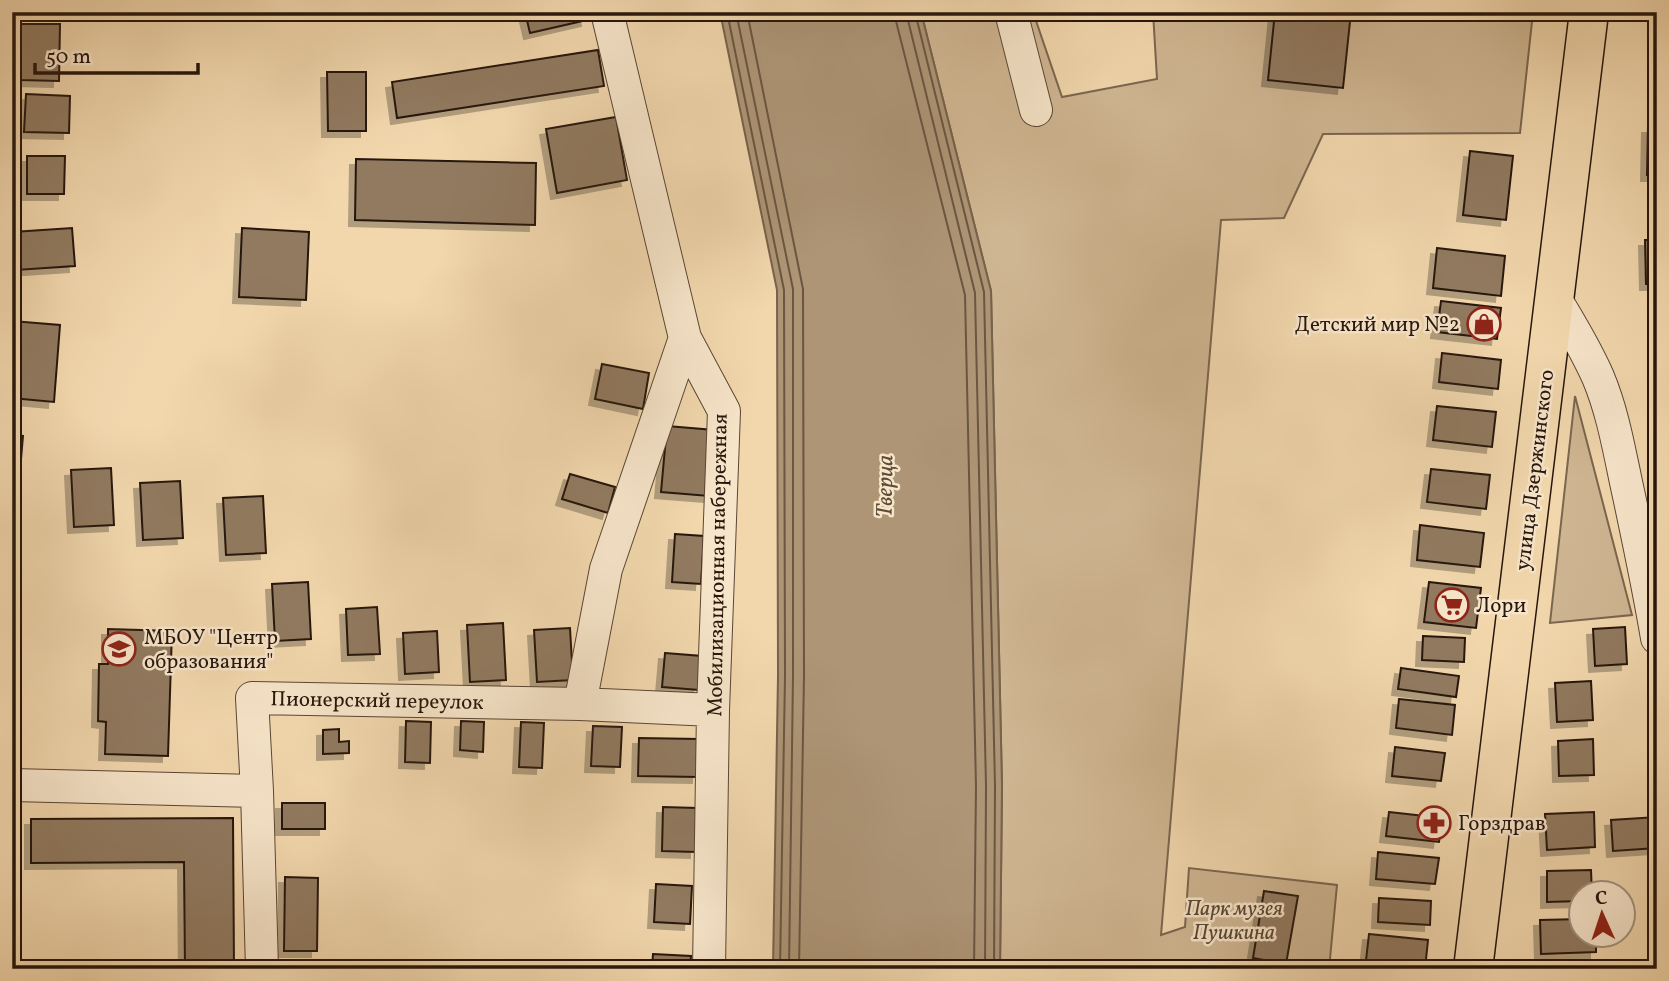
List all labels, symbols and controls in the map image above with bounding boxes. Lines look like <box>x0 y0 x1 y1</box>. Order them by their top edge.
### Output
scale bar <box>35 32 198 76</box>
text: 50 m <box>46 43 91 72</box>
shop icon: Детский мир №2 <box>1465 305 1503 343</box>
place label: Детский мир №2 <box>1295 311 1460 340</box>
street label: улица Дзержинского <box>1509 368 1562 572</box>
street label: Мобилизационная набережная <box>701 413 736 717</box>
water label: Тверца <box>869 454 903 518</box>
supermarket icon: Лори <box>1433 586 1471 624</box>
place label: Лори <box>1476 592 1526 621</box>
place label: МБОУ "Центр образования" <box>144 624 278 677</box>
school or university icon: МБОУ "Центр образования" <box>100 630 138 668</box>
street label: Пионерский переулок <box>270 685 484 718</box>
pharmacy icon: Горздрав <box>1415 804 1453 842</box>
place label: Горздрав <box>1458 810 1546 839</box>
north arrow <box>1568 880 1638 950</box>
text: С <box>1594 886 1608 912</box>
park label: Парк музея Пушкина <box>1185 895 1283 948</box>

